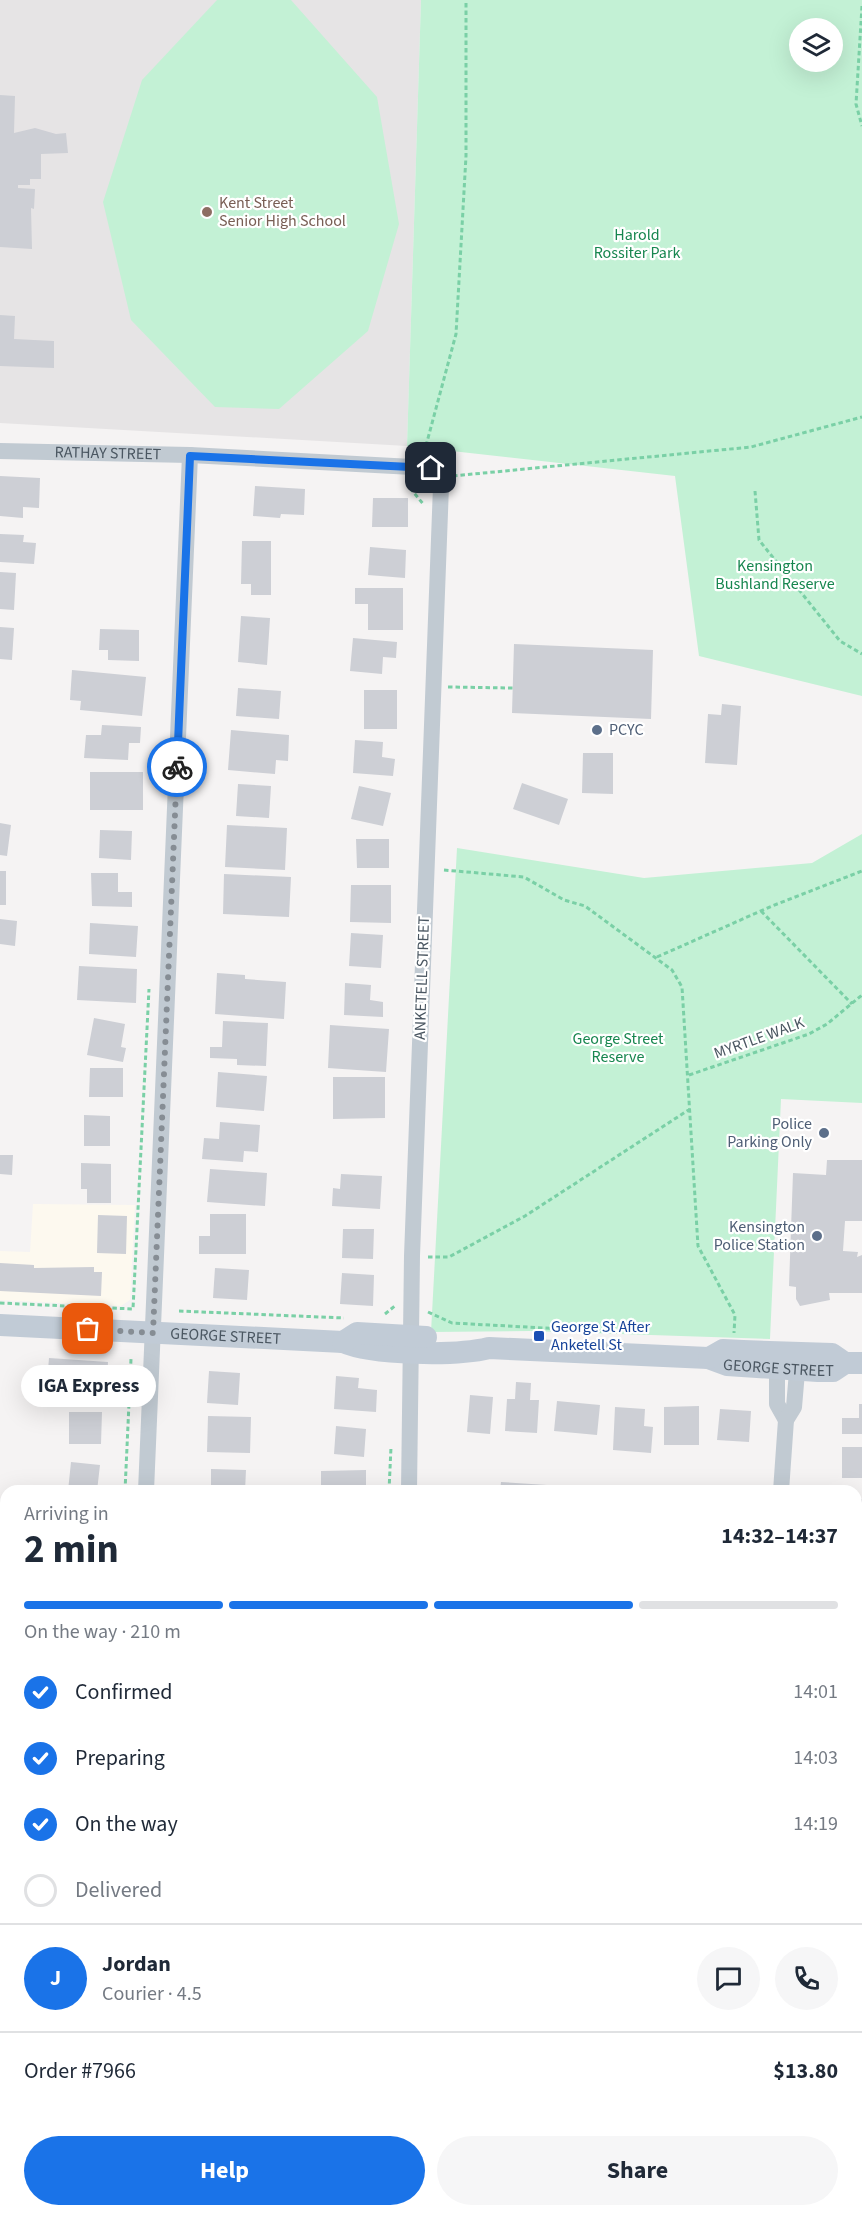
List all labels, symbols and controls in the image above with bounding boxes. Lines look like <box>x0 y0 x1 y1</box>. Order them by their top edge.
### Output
map controls <box>789 18 843 72</box>
button: layers <box>789 18 843 72</box>
place label: Kent Street Senior High School <box>219 192 346 232</box>
marker: Kent Street Senior High School <box>200 205 214 219</box>
park label: Harold Rossiter Park <box>594 224 680 264</box>
street label: RATHAY STREET <box>54 441 162 465</box>
pin <box>405 442 456 493</box>
icon: home <box>414 451 447 484</box>
park label: Kensington Bushland Reserve <box>715 555 835 595</box>
place label: PCYC <box>609 719 644 741</box>
marker: PCYC <box>590 723 604 737</box>
courier <box>147 737 207 797</box>
icon: bike <box>161 751 194 784</box>
street label: ANKETELL STREET <box>409 915 435 1040</box>
street label: MYRTLE WALK <box>711 1011 808 1064</box>
park label: George Street Reserve <box>573 1028 664 1068</box>
place label: Police Parking Only <box>727 1113 813 1153</box>
marker: Police Parking Only <box>817 1126 831 1140</box>
place label: Kensington Police Station <box>714 1216 805 1256</box>
marker: Kensington Police Station <box>810 1229 824 1243</box>
pin <box>62 1303 113 1354</box>
icon: bag <box>71 1312 104 1345</box>
place label: George St After Anketell St <box>551 1316 650 1356</box>
street label: GEORGE STREET <box>170 1322 282 1350</box>
marker: George St After Anketell St <box>532 1329 546 1343</box>
street label: GEORGE STREET <box>722 1354 834 1382</box>
callout: IGA Express <box>20 1365 156 1407</box>
text: IGA Express <box>38 1372 139 1400</box>
text: Arriving in <box>24 1500 109 1528</box>
text: 14:32–14:37 <box>721 1520 838 1552</box>
text: 2 min <box>24 1522 119 1578</box>
text: On the way · 210 m <box>24 1618 181 1646</box>
icon: check <box>24 1676 57 1709</box>
text: Confirmed <box>75 1676 172 1708</box>
text: 14:01 <box>793 1678 838 1706</box>
icon: check <box>24 1742 57 1775</box>
text: Preparing <box>75 1742 165 1774</box>
text: 14:03 <box>793 1744 838 1772</box>
icon: check <box>24 1808 57 1841</box>
text: On the way <box>75 1808 178 1840</box>
text: 14:19 <box>793 1810 838 1838</box>
text: Delivered <box>75 1874 162 1906</box>
button: chat <box>697 1947 760 2010</box>
button: phone <box>775 1947 838 2010</box>
text: Jordan <box>102 1948 171 1980</box>
text: J <box>50 1962 61 1994</box>
text: Courier · 4.5 <box>102 1980 202 2008</box>
text: Order #7966 <box>24 2055 136 2087</box>
text: $13.80 <box>773 2055 838 2087</box>
button: Help <box>24 2136 425 2205</box>
button: Share <box>437 2136 838 2205</box>

